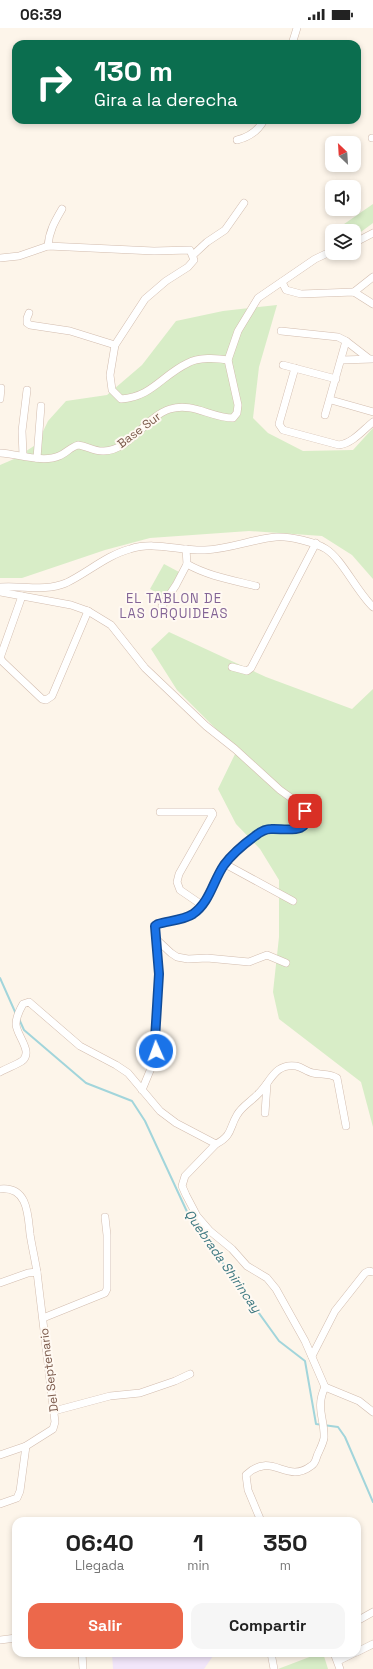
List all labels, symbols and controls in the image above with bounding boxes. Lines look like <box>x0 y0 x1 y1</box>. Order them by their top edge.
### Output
text: 06:39 <box>20 5 62 24</box>
text: 130 m <box>94 53 173 89</box>
icon: right <box>28 56 80 108</box>
text: Gira a la derecha <box>94 88 238 111</box>
north arrow <box>325 136 361 172</box>
map controls <box>325 136 361 260</box>
button: sound <box>325 180 361 216</box>
button: layers <box>325 224 361 260</box>
street label: Base Sur <box>114 408 164 452</box>
district label: EL TABLON DE LAS ORQUIDEAS <box>119 590 229 622</box>
pin <box>288 794 322 828</box>
icon: arrive <box>294 800 316 822</box>
position arrow <box>135 1030 177 1072</box>
water label: Quebrada Shirincay <box>181 1206 266 1317</box>
street label: Del Septenario <box>36 1327 62 1413</box>
text: 06:40 <box>65 1527 134 1558</box>
text: 1 <box>193 1527 204 1558</box>
text: 350 <box>263 1527 308 1558</box>
text: Llegada <box>75 1557 124 1574</box>
text: min <box>187 1557 210 1574</box>
text: m <box>280 1557 291 1574</box>
button: Salir <box>28 1603 183 1649</box>
button: Compartir <box>191 1603 345 1649</box>

